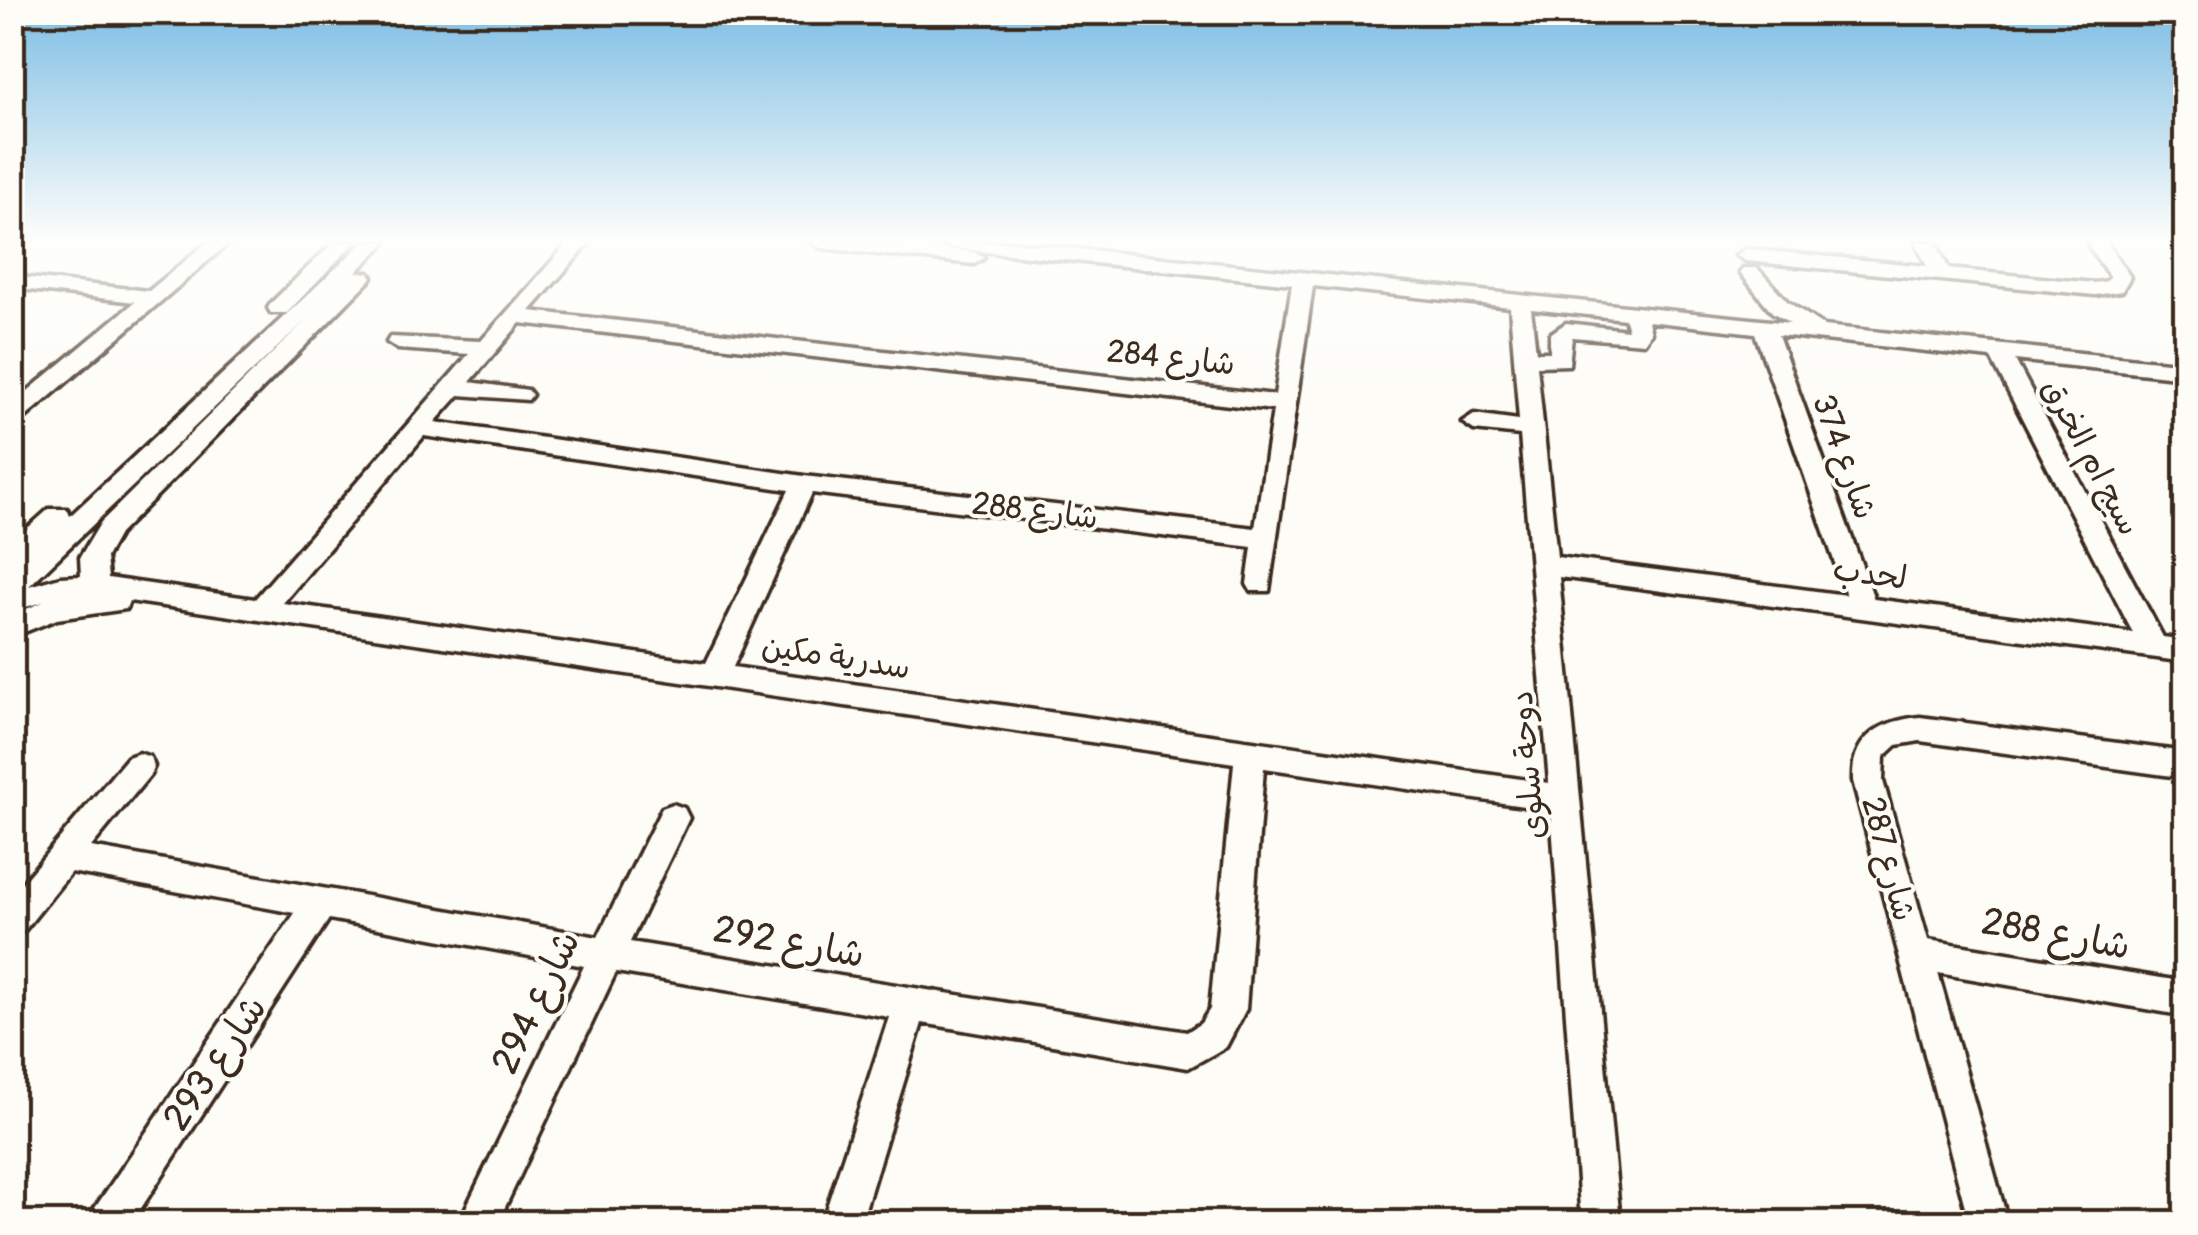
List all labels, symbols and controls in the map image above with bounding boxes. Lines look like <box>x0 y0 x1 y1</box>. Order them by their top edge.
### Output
street label: شارع 284 <box>1105 331 1237 387</box>
street label: سيج ام الخرق <box>2030 372 2149 544</box>
street label: شارع 374 <box>1801 389 1885 525</box>
street label: شارع 288 <box>970 483 1100 541</box>
street label: لحدب <box>1830 549 1910 599</box>
street label: سدرية مكين <box>759 626 913 688</box>
street label: دوحة سلوى <box>1502 689 1554 841</box>
street label: شارع 287 <box>1850 792 1924 926</box>
street label: شارع 288 <box>1978 897 2134 973</box>
street label: شارع 292 <box>709 905 868 981</box>
street label: شارع 294 <box>481 923 593 1082</box>
street label: شارع 293 <box>152 986 279 1141</box>

